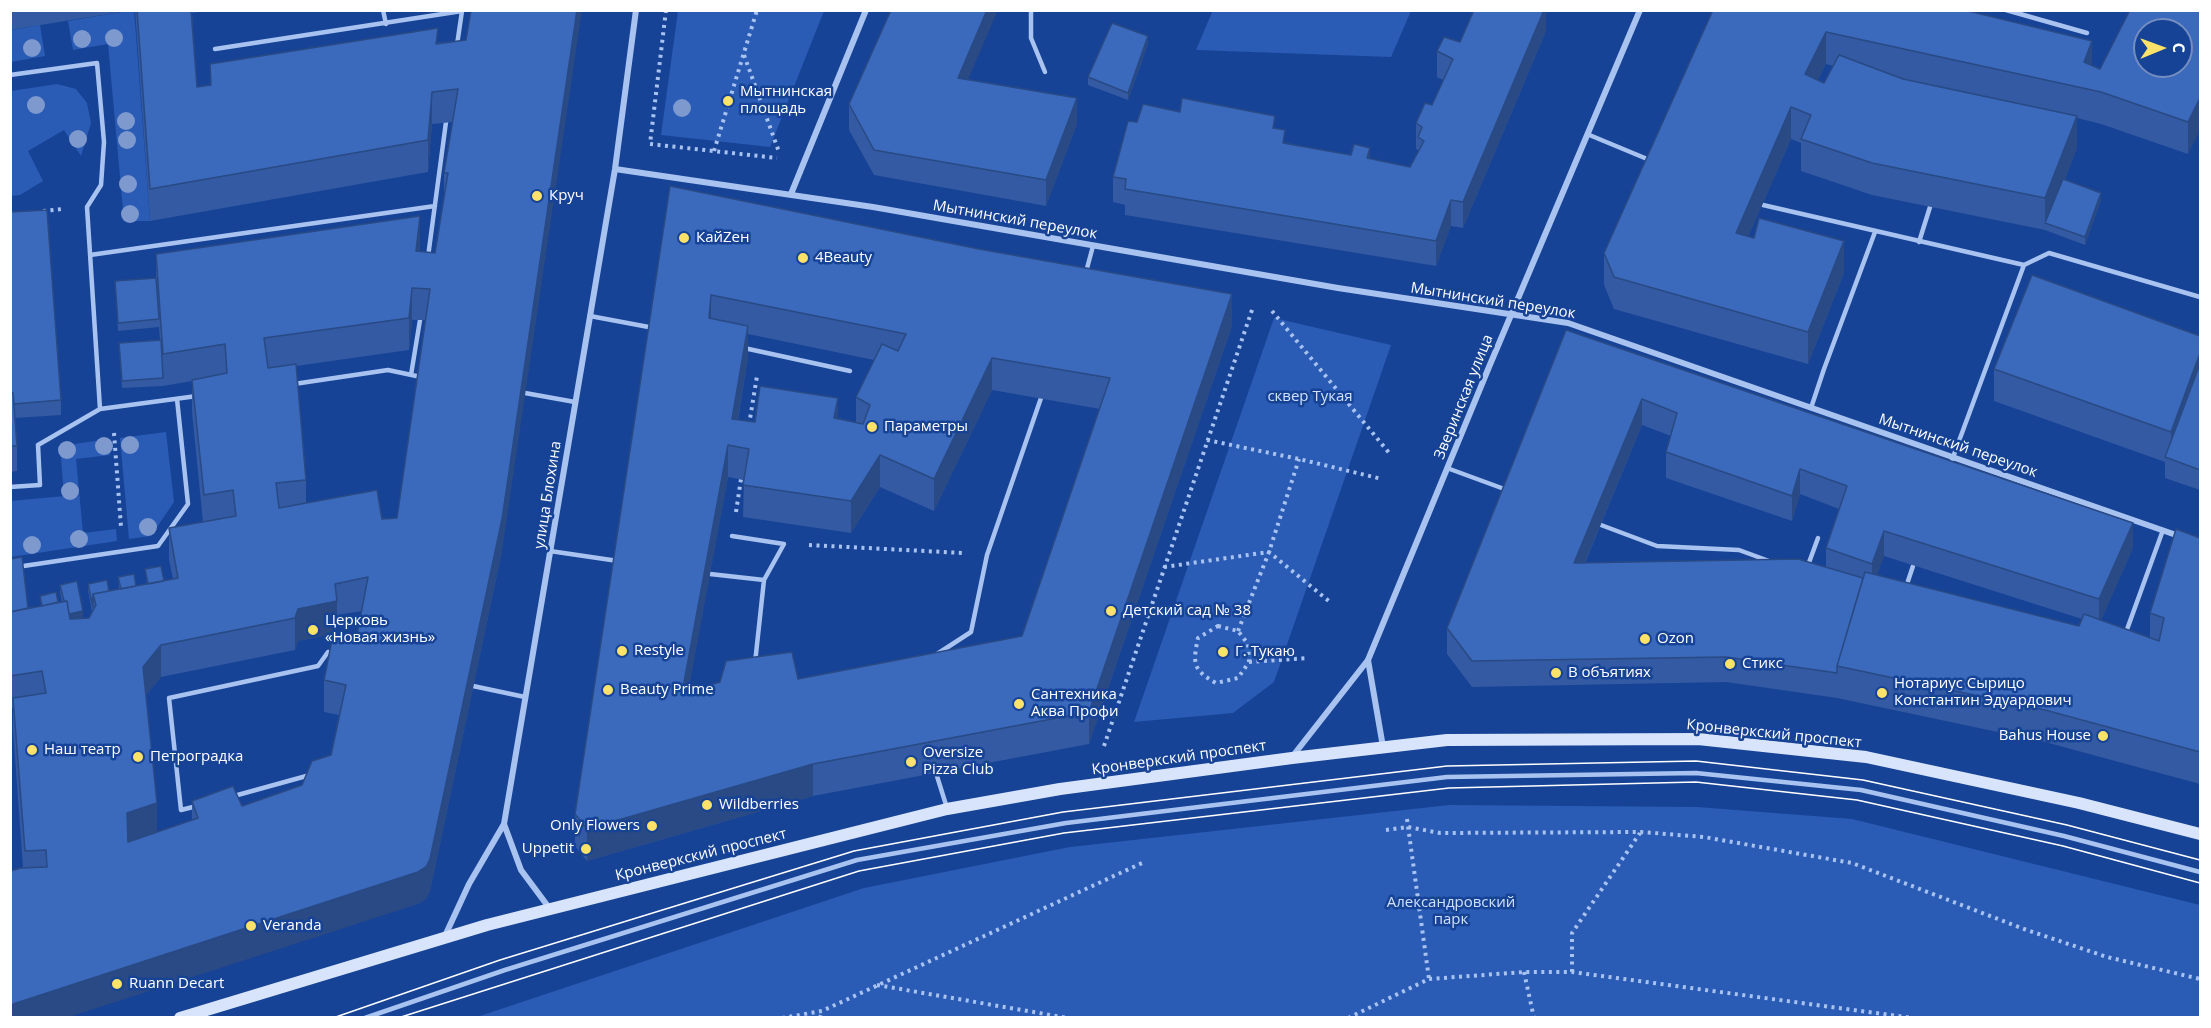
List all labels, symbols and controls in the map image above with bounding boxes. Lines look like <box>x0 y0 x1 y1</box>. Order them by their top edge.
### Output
north arrow <box>2133 18 2193 78</box>
text: С <box>2168 42 2190 53</box>
place label: Мытнинская площадь <box>740 83 832 118</box>
marker: Мытнинская площадь <box>721 94 735 108</box>
place label: Круч <box>549 187 584 205</box>
marker: Круч <box>530 189 544 203</box>
street label: Мытнинский переулок <box>931 197 1099 243</box>
place label: КайZен <box>696 229 750 247</box>
marker: КайZен <box>677 231 691 245</box>
place label: 4Beauty <box>815 249 872 267</box>
marker: 4Beauty <box>796 251 810 265</box>
street label: Мытнинский переулок <box>1409 279 1577 323</box>
street label: Зверинская улица <box>1431 332 1497 462</box>
park label: сквер Тукая <box>1267 388 1353 406</box>
street label: Мытнинский переулок <box>1876 410 2040 482</box>
place label: Параметры <box>884 418 968 436</box>
marker: Параметры <box>865 420 879 434</box>
street label: улица Блохина <box>531 440 565 550</box>
place label: Детский сад № 38 <box>1123 602 1251 620</box>
marker: Детский сад № 38 <box>1104 604 1118 618</box>
place label: Церковь «Новая жизнь» <box>325 612 435 647</box>
marker: Церковь «Новая жизнь» <box>306 623 320 637</box>
place label: Ozon <box>1657 630 1694 648</box>
marker: Ozon <box>1638 632 1652 646</box>
place label: Restyle <box>634 642 684 660</box>
place label: Г. Тукаю <box>1235 643 1295 661</box>
marker: Restyle <box>615 644 629 658</box>
marker: Г. Тукаю <box>1216 645 1230 659</box>
place label: Стикс <box>1742 655 1783 673</box>
marker: Стикс <box>1723 657 1737 671</box>
place label: В объятиях <box>1568 664 1651 682</box>
marker: В объятиях <box>1549 666 1563 680</box>
place label: Нотариус Сырицо Константин Эдуардович <box>1894 675 2072 710</box>
place label: Beauty Prime <box>620 681 714 699</box>
marker: Beauty Prime <box>601 683 615 697</box>
place label: Сантехника Аква Профи <box>1031 686 1118 721</box>
marker: Нотариус Сырицо Константин Эдуардович <box>1875 686 1889 700</box>
marker: Сантехника Аква Профи <box>1012 697 1026 711</box>
street label: Кронверкский проспект <box>1686 716 1862 752</box>
place label: Bahus House <box>1999 727 2091 745</box>
marker: Bahus House <box>2096 729 2110 743</box>
street label: Кронверкский проспект <box>1091 737 1267 779</box>
place label: Наш театр <box>44 741 121 759</box>
marker: Наш театр <box>25 743 39 757</box>
place label: Oversize Pizza Club <box>923 744 994 779</box>
place label: Петроградка <box>150 748 243 766</box>
marker: Петроградка <box>131 750 145 764</box>
marker: Oversize Pizza Club <box>904 755 918 769</box>
place label: Wildberries <box>719 796 799 814</box>
marker: Wildberries <box>700 798 714 812</box>
place label: Only Flowers <box>550 817 640 835</box>
marker: Only Flowers <box>645 819 659 833</box>
street label: Кронверкский проспект <box>613 825 789 885</box>
place label: Uppetit <box>522 840 574 858</box>
marker: Uppetit <box>579 842 593 856</box>
park label: Александровский парк <box>1387 894 1515 929</box>
place label: Veranda <box>263 917 322 935</box>
marker: Veranda <box>244 919 258 933</box>
place label: Ruann Decart <box>129 975 224 993</box>
marker: Ruann Decart <box>110 977 124 991</box>

